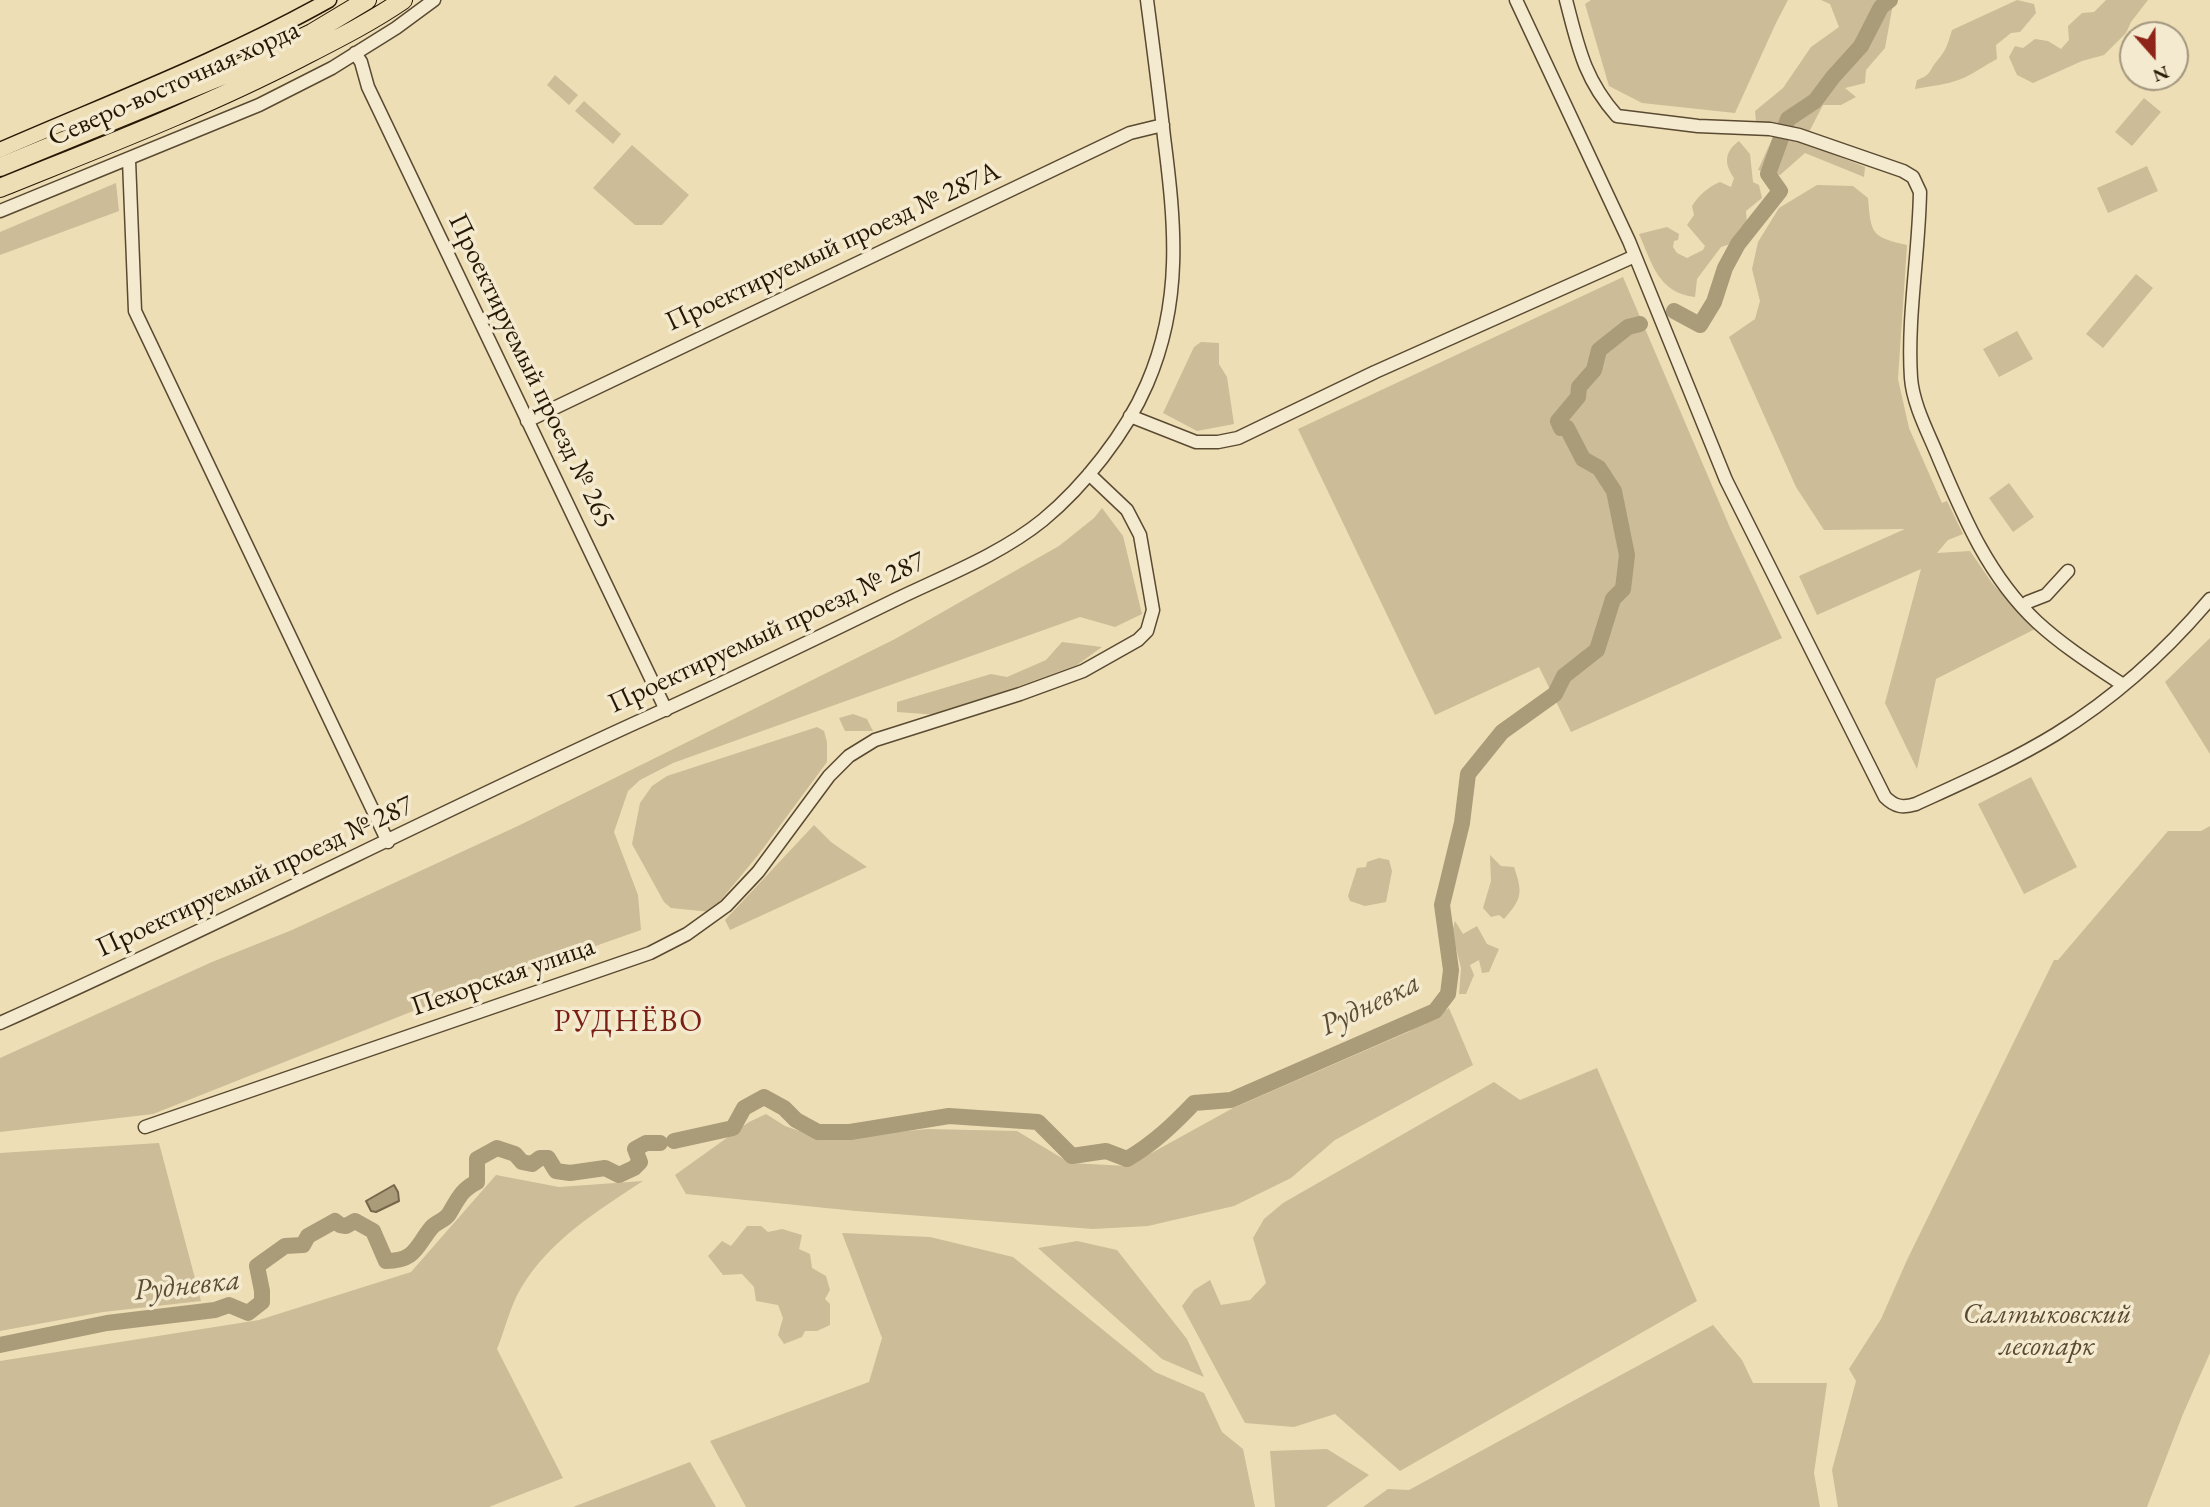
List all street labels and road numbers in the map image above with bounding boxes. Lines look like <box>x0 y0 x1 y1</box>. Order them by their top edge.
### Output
street label: Северо-восточная хорда <box>43 13 305 155</box>
street label: Проектируемый проезд № 287А <box>660 155 1006 339</box>
street label: Проектируемый проезд № 265 <box>440 208 622 534</box>
street label: Проектируемый проезд № 287 <box>603 545 931 721</box>
street label: Проектируемый проезд № 287 <box>91 789 419 965</box>
street label: Пехорская улица <box>407 930 599 1024</box>

